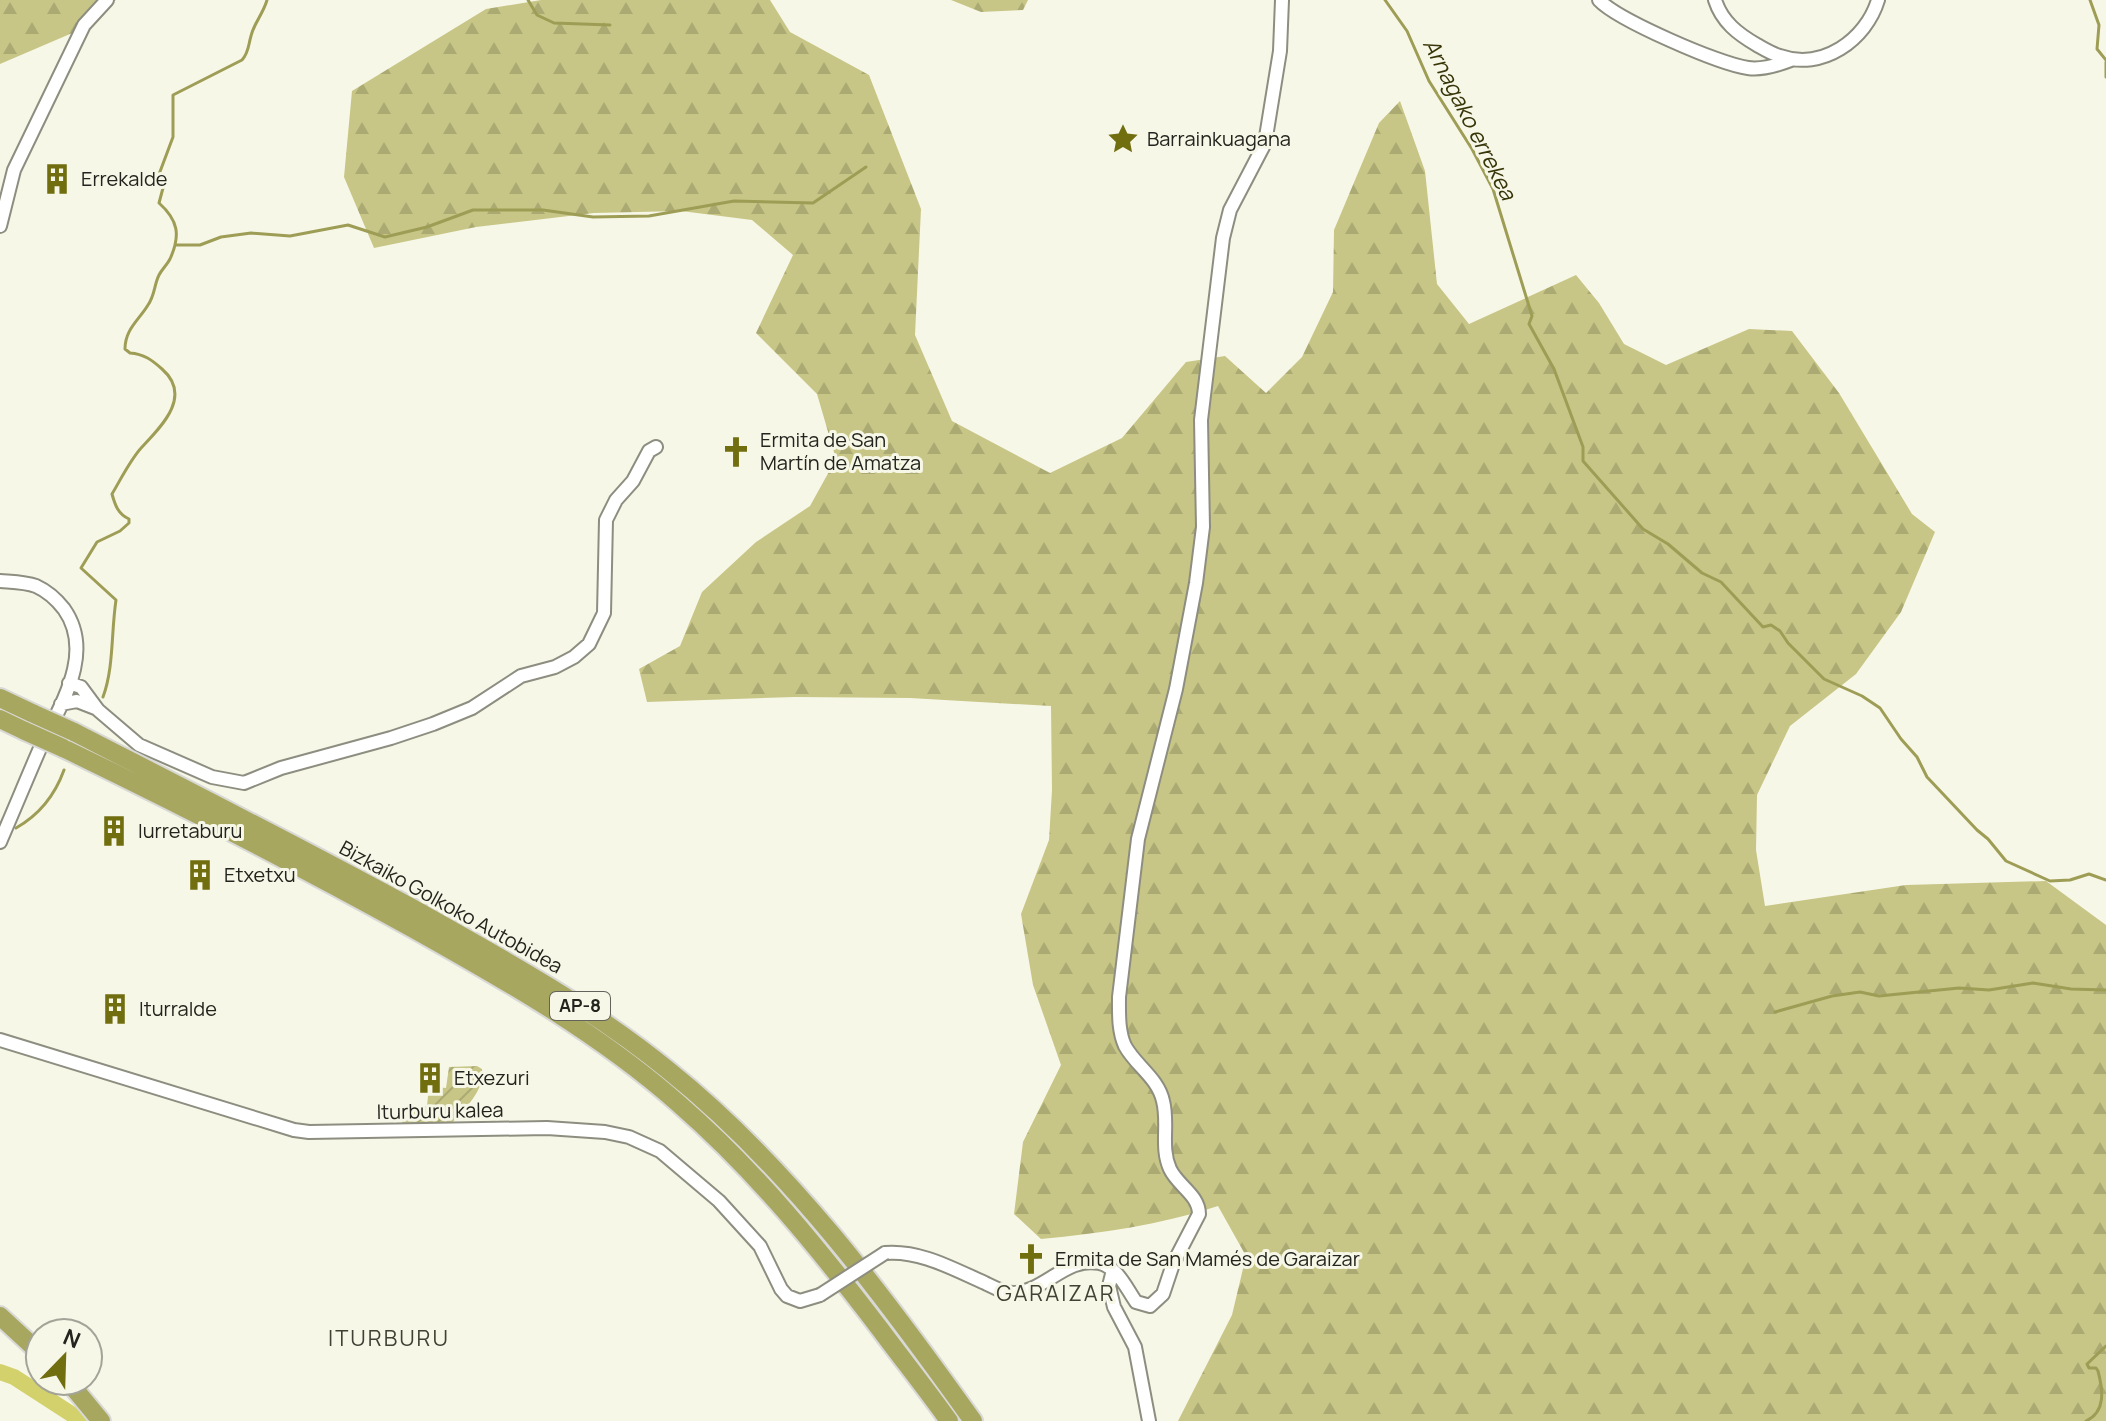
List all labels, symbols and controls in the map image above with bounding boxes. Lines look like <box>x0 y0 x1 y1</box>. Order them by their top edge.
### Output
water label: Arnagako errekea <box>1416 33 1524 206</box>
place icon: Barrainkuagana <box>1106 122 1140 156</box>
place label: Barrainkuagana <box>1147 125 1291 152</box>
building icon: Errekalde <box>40 162 74 196</box>
place label: Errekalde <box>81 165 168 192</box>
place label: Ermita de San Martín de Amatza <box>760 426 921 476</box>
church icon: Ermita de San Martín de Amatza <box>719 435 753 469</box>
building icon: Iurretaburu <box>97 814 131 848</box>
place label: Iurretaburu <box>138 817 242 844</box>
street label: Bizkaiko Golkoko Autobidea <box>335 834 568 979</box>
building icon: Etxetxu <box>183 858 217 892</box>
place label: Etxetxu <box>224 861 296 888</box>
building icon: Iturralde <box>98 992 132 1026</box>
road number: AP-8 <box>550 992 610 1020</box>
place label: Iturralde <box>139 995 217 1022</box>
building icon: Etxezuri <box>413 1061 447 1095</box>
place label: Etxezuri <box>454 1064 530 1091</box>
street label: Iturburu kalea <box>376 1096 504 1125</box>
church icon: Ermita de San Mamés de Garaizar <box>1014 1242 1048 1276</box>
place label: Ermita de San Mamés de Garaizar <box>1055 1245 1360 1272</box>
district label: GARAIZAR <box>996 1278 1116 1308</box>
north arrow <box>24 1317 104 1397</box>
text: N <box>59 1322 85 1355</box>
district label: ITURBURU <box>328 1323 450 1353</box>

